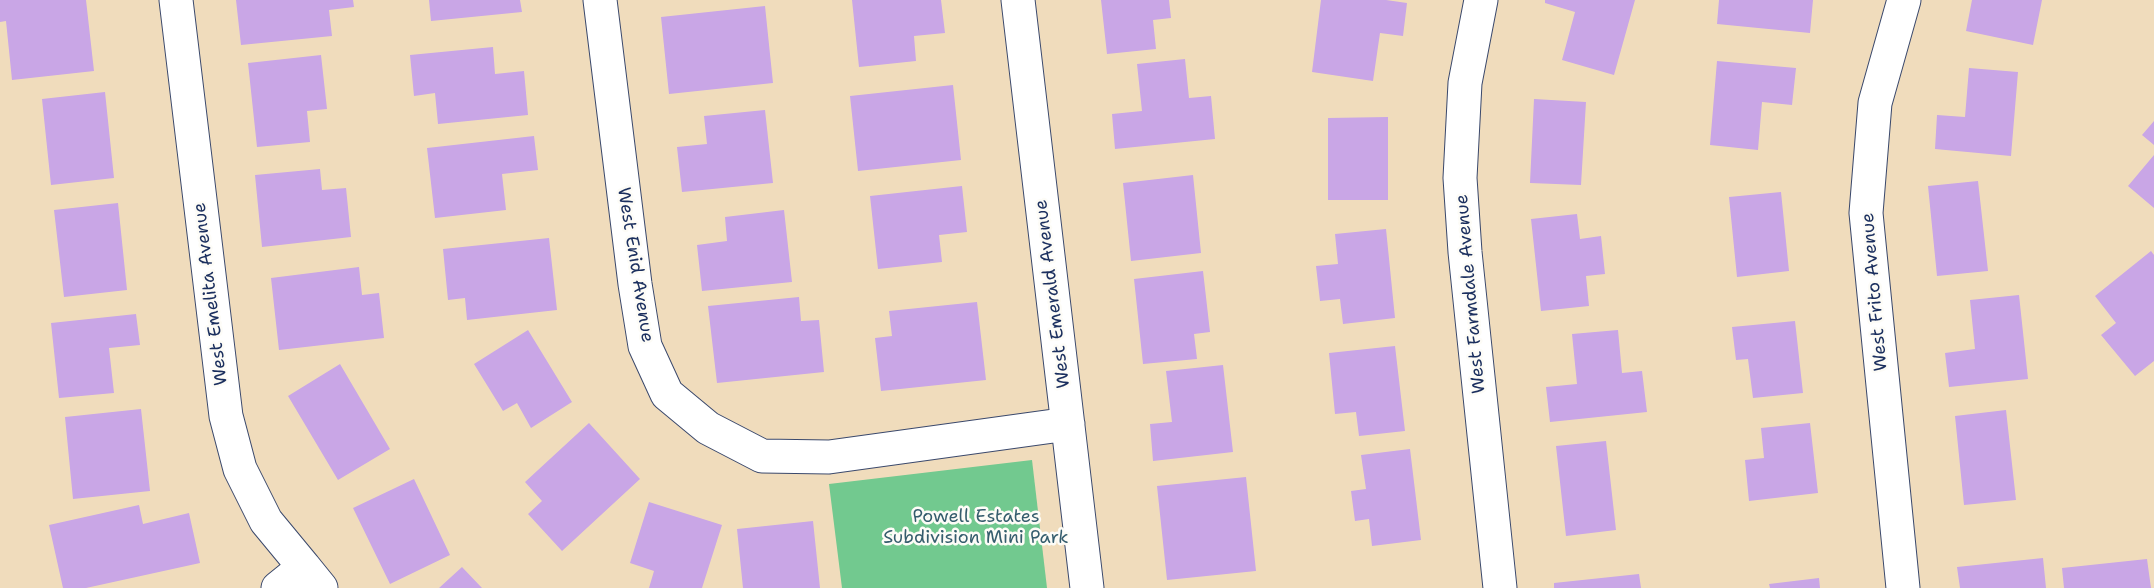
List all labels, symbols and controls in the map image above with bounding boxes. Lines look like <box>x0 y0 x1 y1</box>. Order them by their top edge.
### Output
street label: West Enid Avenue <box>612 186 658 344</box>
street label: West Farmdale Avenue <box>1452 193 1490 395</box>
street label: West Emerald Avenue <box>1031 198 1075 390</box>
street label: West Emelita Avenue <box>189 201 233 387</box>
street label: West Frito Avenue <box>1857 212 1893 372</box>
park label: Powell Estates Subdivision Mini Park <box>883 506 1069 548</box>

